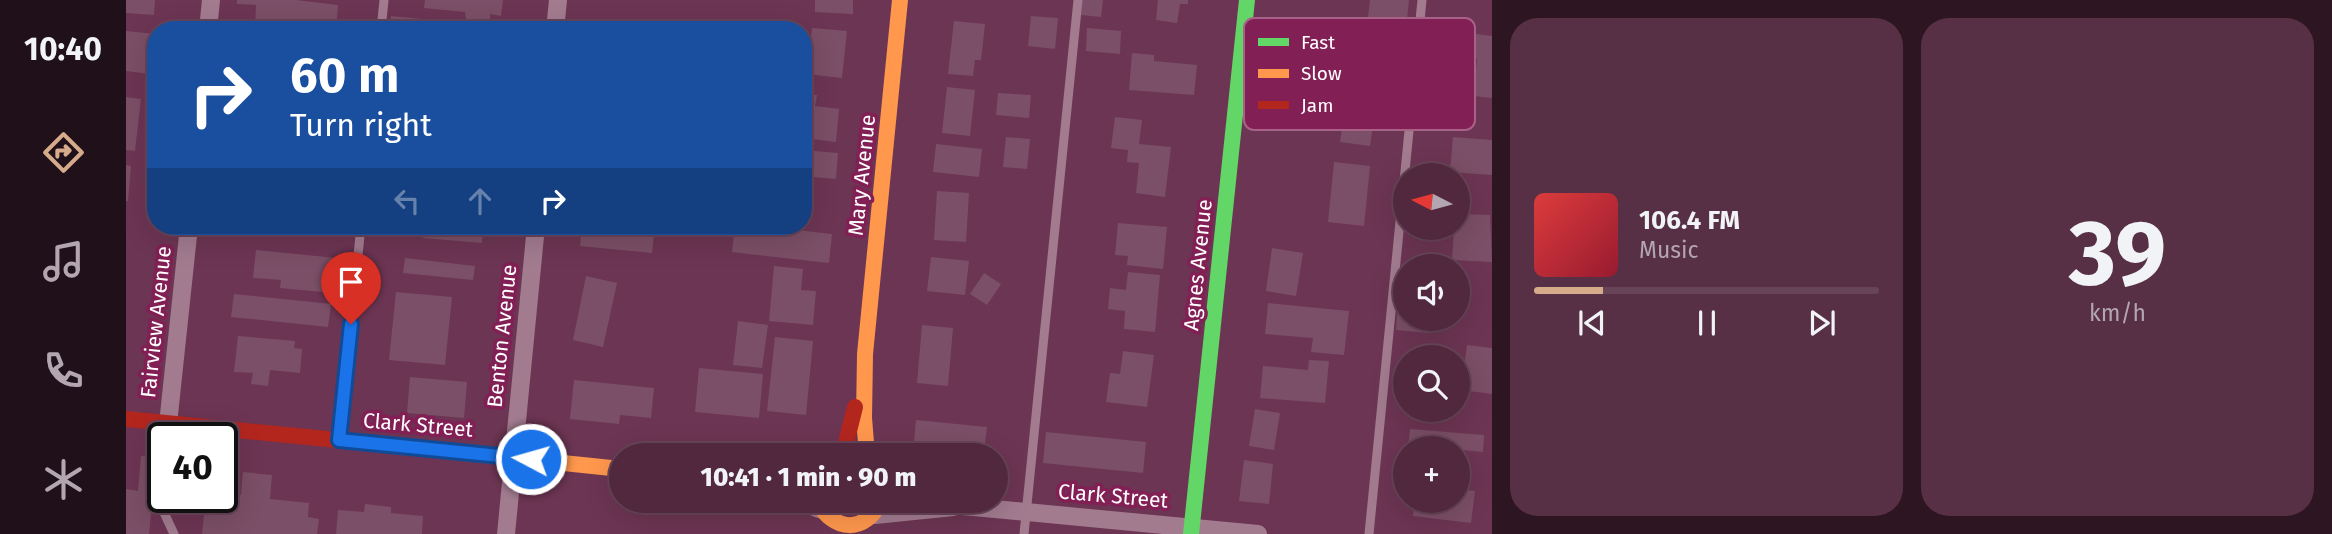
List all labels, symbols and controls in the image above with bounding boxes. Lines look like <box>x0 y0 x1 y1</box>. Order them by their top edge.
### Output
legend <box>1244 18 1475 130</box>
text: 10:40 <box>24 30 102 68</box>
text: Fast <box>1301 31 1335 54</box>
text: 60 m <box>290 46 399 105</box>
icon: right <box>175 49 266 140</box>
text: Slow <box>1301 62 1342 85</box>
text: Jam <box>1301 94 1333 117</box>
text: Turn right <box>290 106 432 144</box>
street label: Mary Avenue <box>843 113 881 237</box>
icon: directions <box>39 128 88 177</box>
north arrow <box>1393 163 1470 240</box>
map controls <box>1393 163 1470 513</box>
icon: left <box>388 182 426 220</box>
icon: ahead <box>461 182 499 220</box>
icon: right <box>534 182 572 220</box>
street label: Agnes Avenue <box>1178 198 1218 332</box>
text: 39 <box>2069 199 2166 308</box>
text: 106.4 FM <box>1639 205 1740 236</box>
text: Music <box>1639 236 1699 264</box>
icon: music <box>39 237 88 286</box>
street label: Fairview Avenue <box>135 245 177 399</box>
pin <box>321 252 381 324</box>
button: sound <box>1393 254 1470 331</box>
icon: arrive <box>332 263 370 301</box>
street label: Benton Avenue <box>482 263 522 409</box>
text: km/h <box>2089 299 2146 327</box>
icon: previous <box>1573 304 1611 342</box>
icon: pause <box>1688 304 1726 342</box>
icon: next <box>1803 304 1841 342</box>
button: search <box>1393 345 1470 422</box>
icon: phone <box>39 346 88 395</box>
street label: Clark Street <box>362 407 475 443</box>
speed limit sign: 40 <box>147 422 238 513</box>
position arrow <box>494 422 568 496</box>
button: + <box>1393 436 1470 513</box>
icon: climate <box>39 455 88 504</box>
text: 10:41 · 1 min · 90 m <box>701 462 916 493</box>
street label: Clark Street <box>1057 478 1170 514</box>

